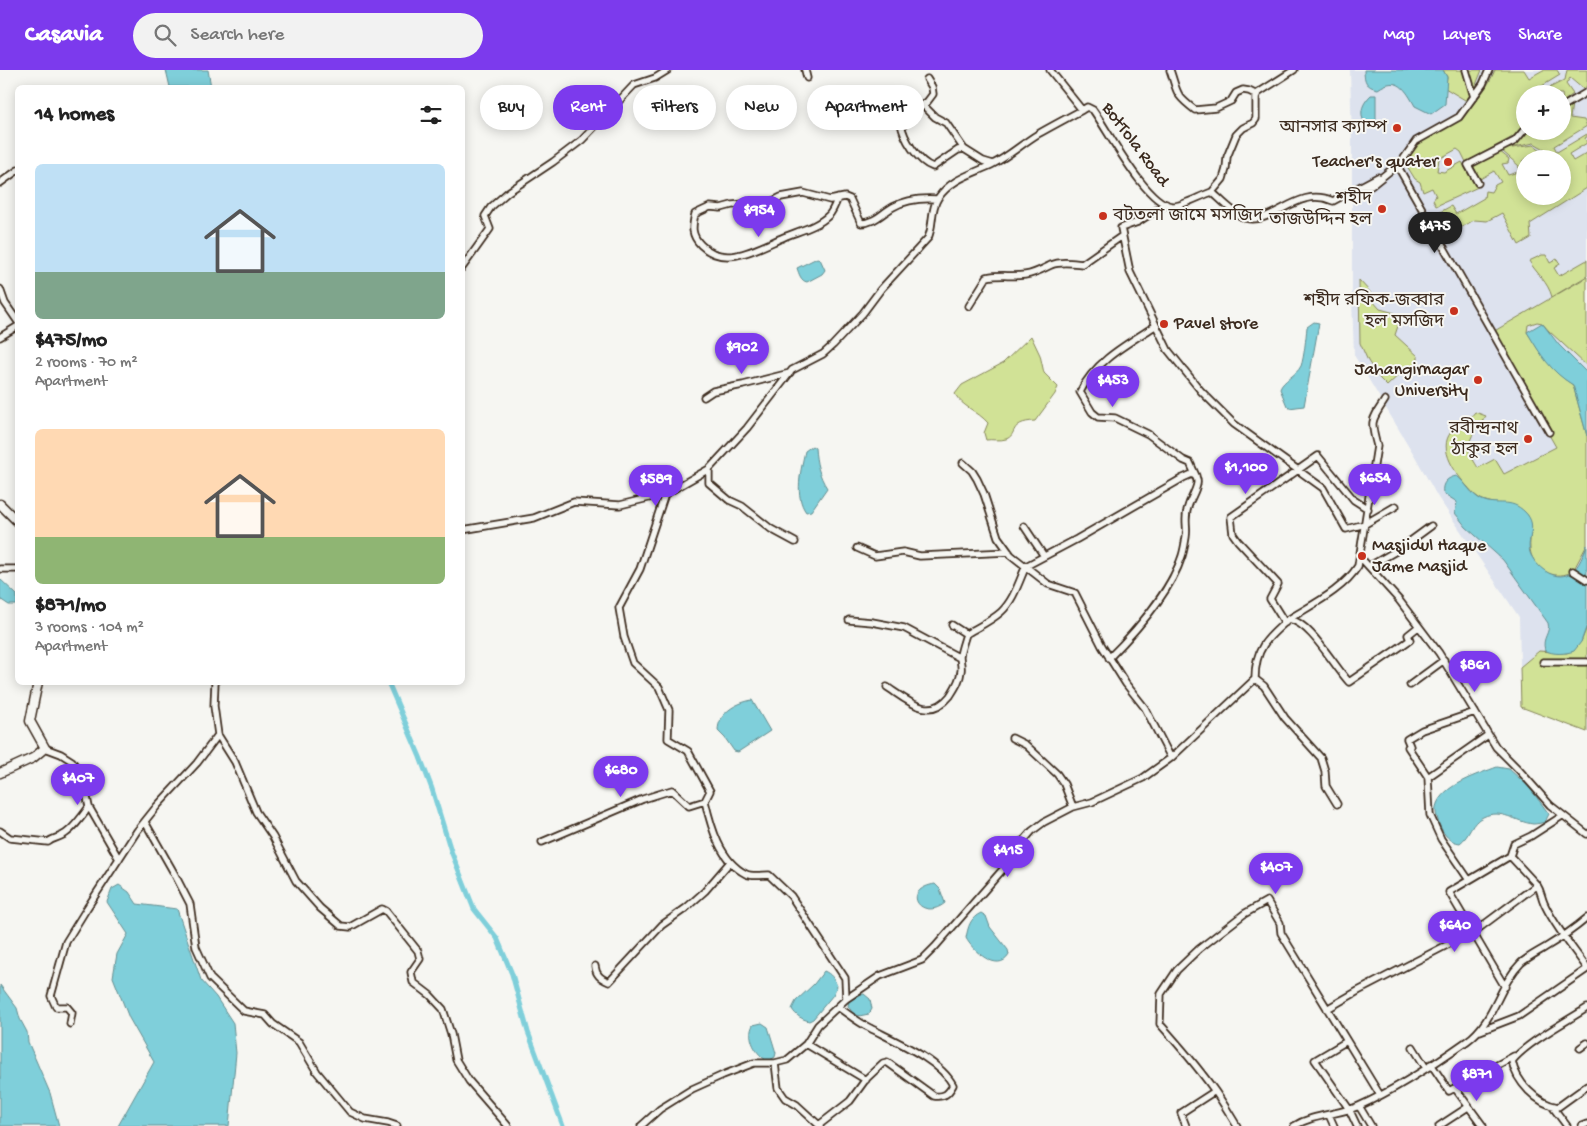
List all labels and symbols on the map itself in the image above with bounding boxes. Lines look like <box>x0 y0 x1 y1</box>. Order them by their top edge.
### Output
street label: BotTola Road <box>1096 98 1174 192</box>
place label: আনসার ক্যাম্প <box>1278 118 1388 139</box>
marker: আনসার ক্যাম্প <box>1391 122 1403 134</box>
place label: Teacher's quater <box>1312 152 1440 173</box>
marker: Teacher's quater <box>1442 156 1454 168</box>
place label: শহীদ তাজউদ্দিন হল <box>1268 187 1373 231</box>
pin: $954 <box>729 196 789 238</box>
marker: শহীদ তাজউদ্দিন হল <box>1376 203 1388 215</box>
place label: বটতলা জামে মসজিদ <box>1112 204 1264 227</box>
marker: বটতলা জামে মসজিদ <box>1097 210 1109 222</box>
pin: $475 <box>1405 212 1465 254</box>
place label: শহীদ রফিক-জব্বার হল মসজিদ <box>1302 289 1445 333</box>
marker: শহীদ রফিক-জব্বার হল মসজিদ <box>1448 305 1460 317</box>
place label: Pavel store <box>1173 314 1259 335</box>
marker: Pavel store <box>1158 318 1170 330</box>
pin: $902 <box>712 332 772 375</box>
place label: Jahangirnagar University <box>1355 360 1470 402</box>
pin: $453 <box>1083 366 1143 408</box>
marker: Jahangirnagar University <box>1472 374 1484 386</box>
place label: রবীন্দ্রনাথ ঠাকুর হল <box>1448 417 1519 461</box>
marker: রবীন্দ্রনাথ ঠাকুর হল <box>1522 433 1534 445</box>
pin: $1,100 <box>1205 452 1287 495</box>
pin: $589 <box>626 464 686 507</box>
pin: $654 <box>1345 464 1405 506</box>
place label: Masjidul Haque Jame Masjid <box>1372 536 1487 578</box>
marker: Masjidul Haque Jame Masjid <box>1356 550 1368 562</box>
pin: $861 <box>1445 650 1505 693</box>
pin: $680 <box>591 756 651 798</box>
pin: $407 <box>48 764 108 806</box>
pin: $415 <box>978 836 1038 878</box>
pin: $407 <box>1246 852 1306 895</box>
pin: $640 <box>1425 910 1485 953</box>
pin: $871 <box>1447 1060 1507 1102</box>

